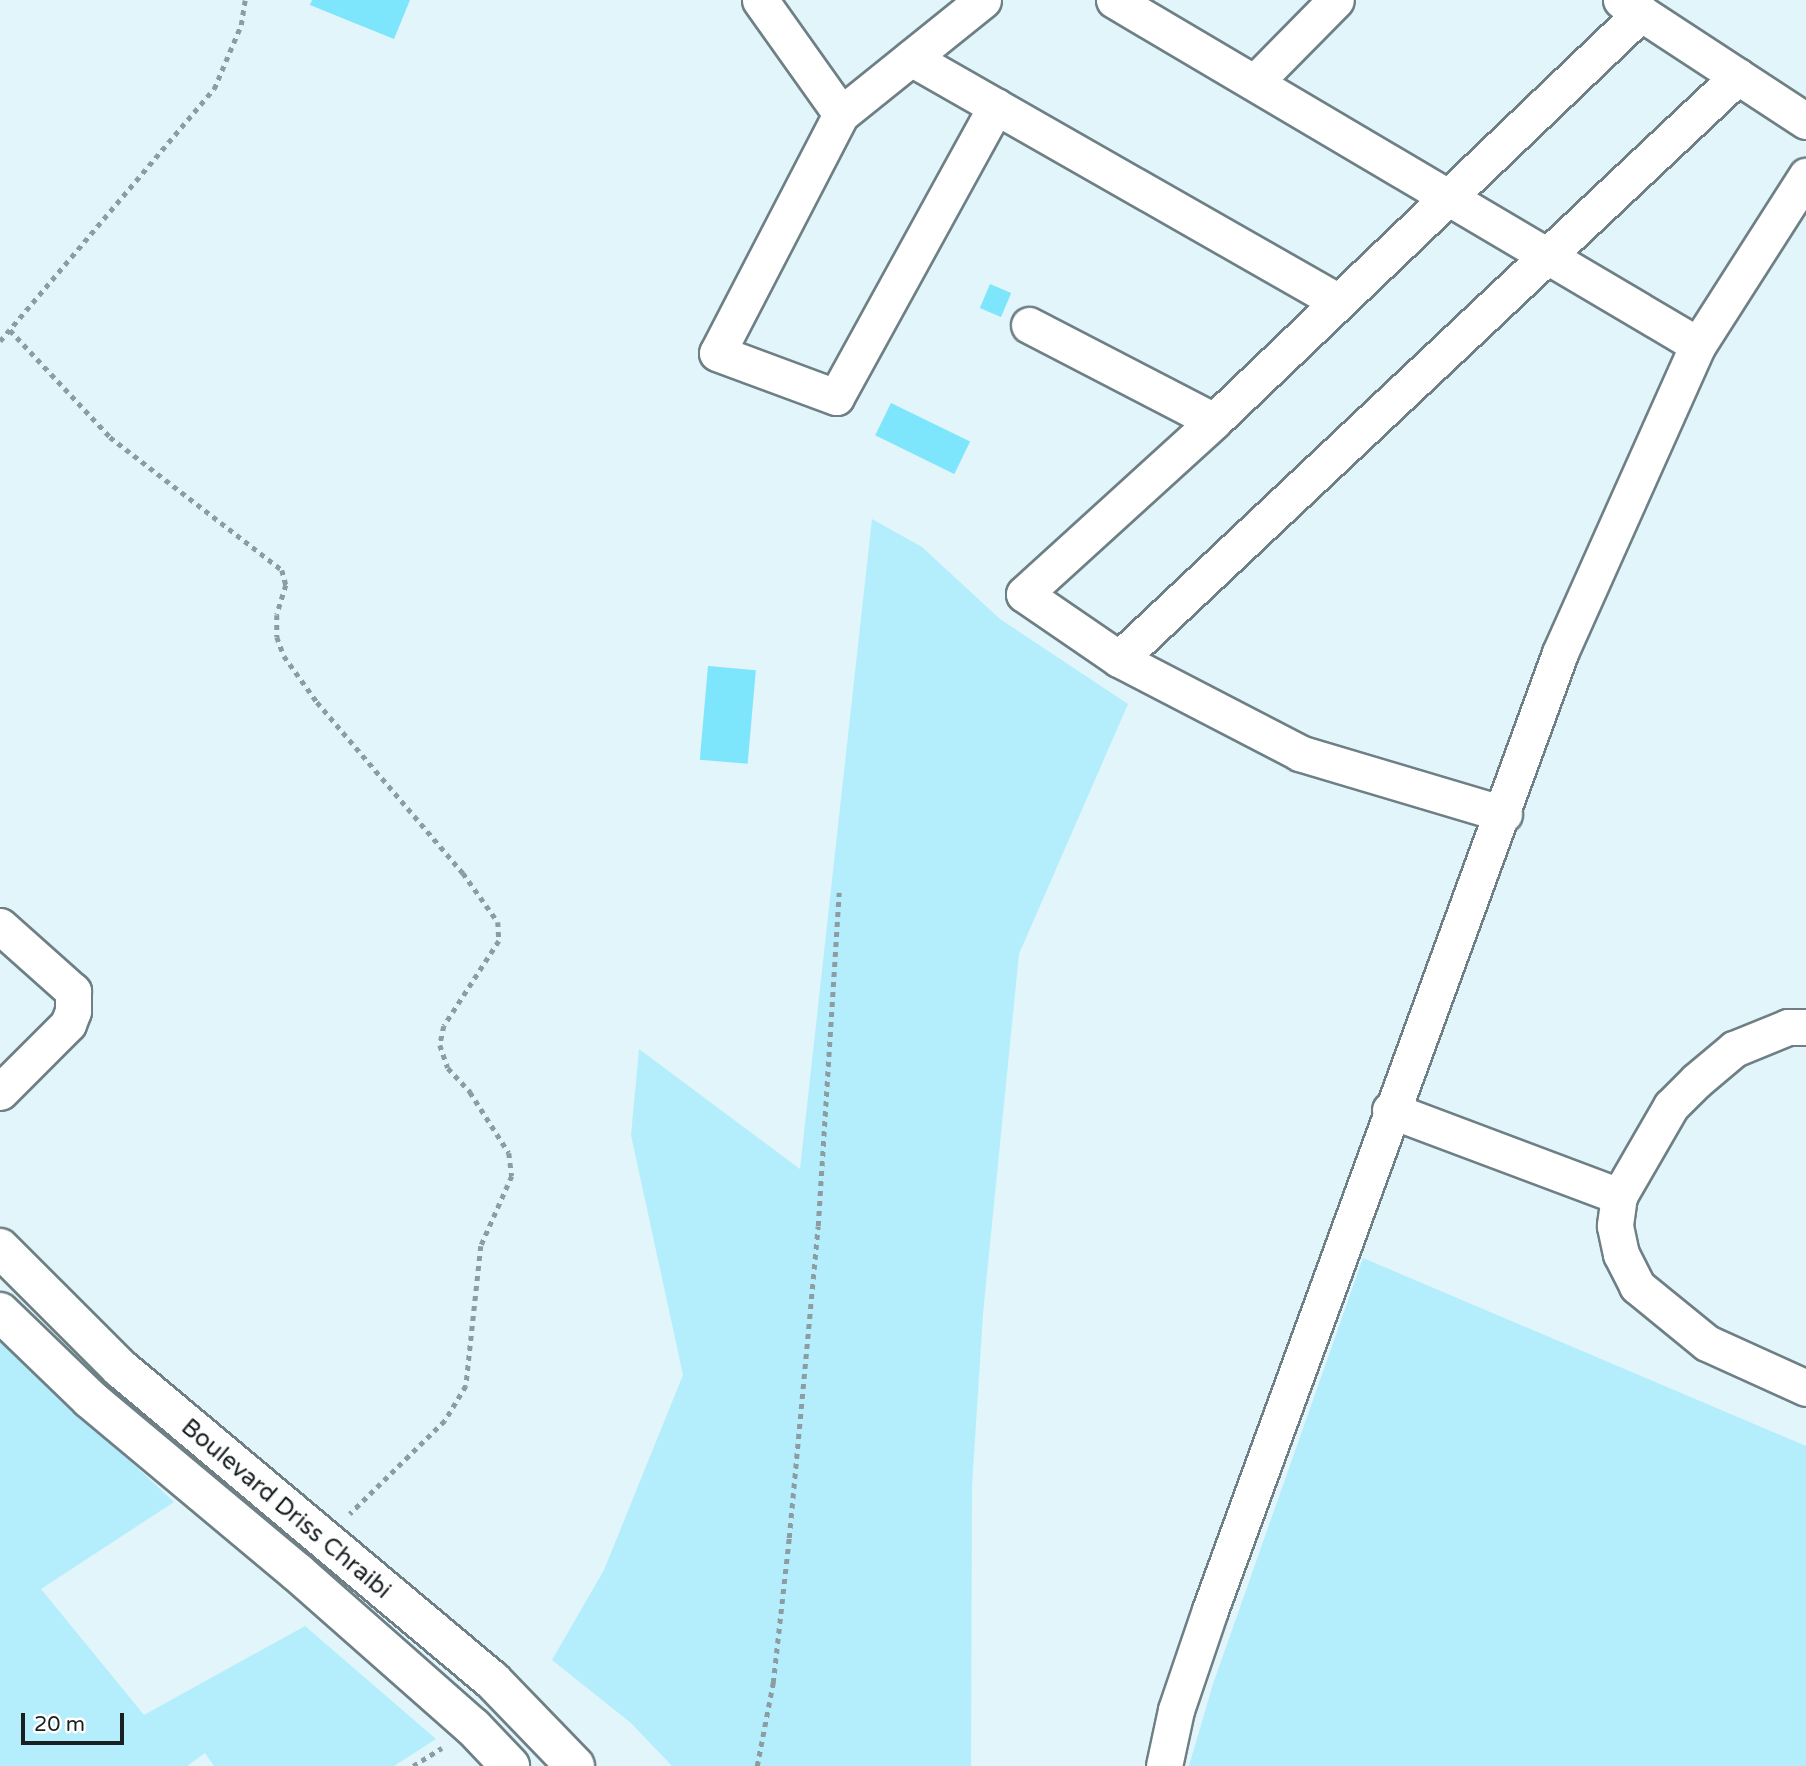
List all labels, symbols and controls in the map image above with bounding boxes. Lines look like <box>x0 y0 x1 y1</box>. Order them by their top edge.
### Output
street label: Boulevard Driss Chraibi <box>175 1413 397 1605</box>
scale bar <box>24 1700 128 1744</box>
text: 20 m <box>34 1712 85 1737</box>

